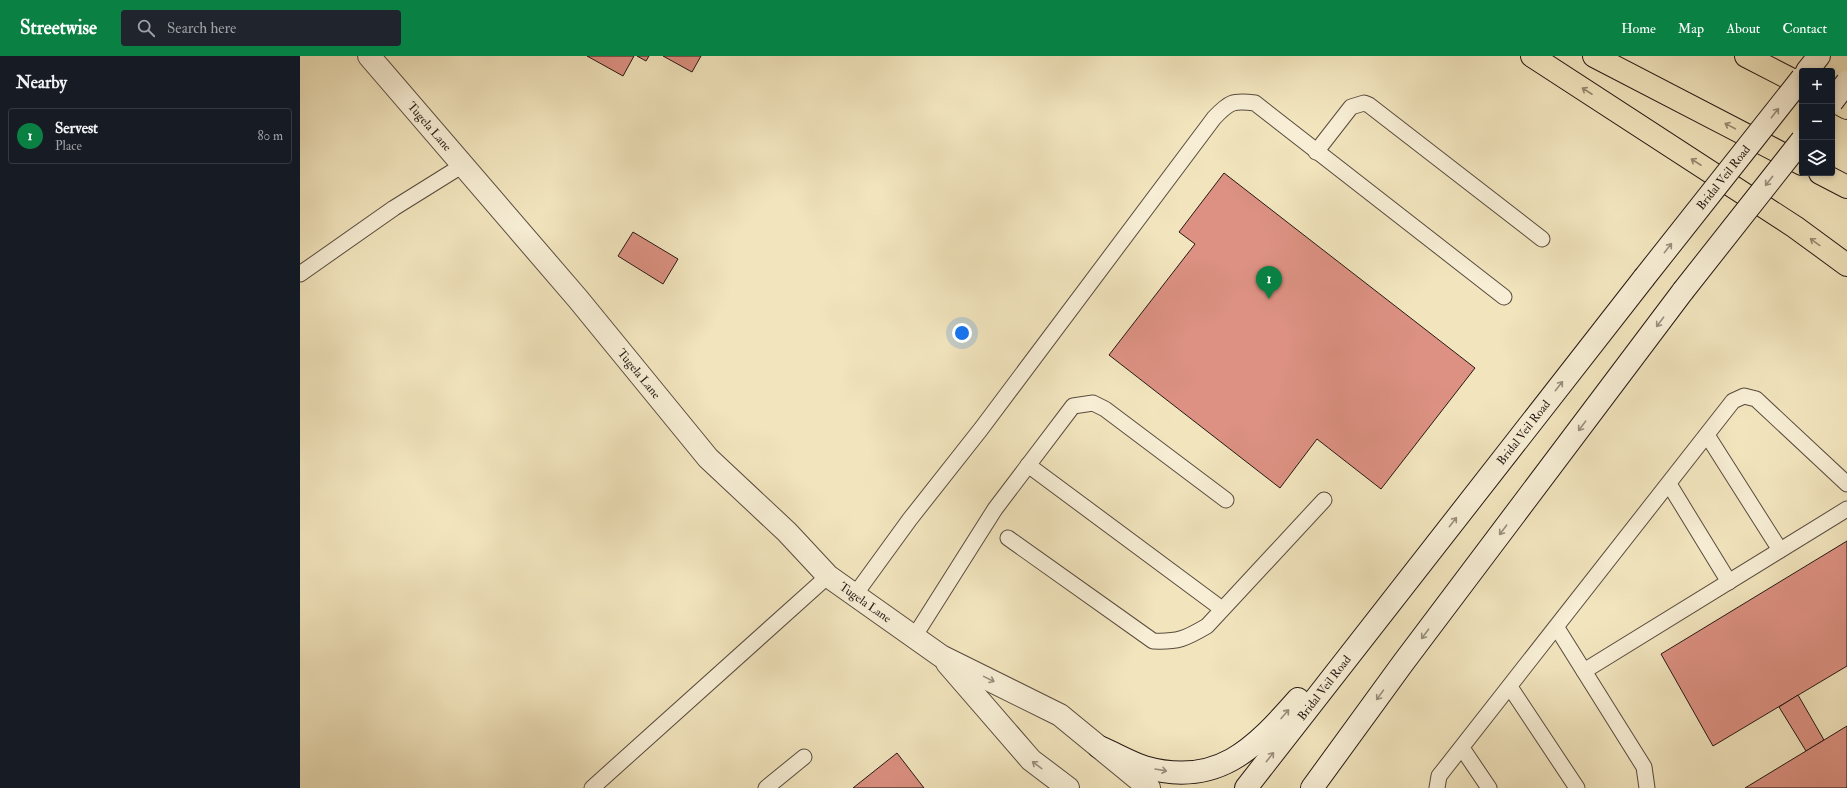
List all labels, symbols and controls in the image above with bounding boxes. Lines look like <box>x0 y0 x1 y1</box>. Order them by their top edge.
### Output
search box <box>121 10 401 46</box>
text: Streetwise <box>20 16 97 40</box>
icon: search <box>135 17 157 39</box>
text: Search here <box>167 19 236 38</box>
text: Home <box>1621 20 1656 37</box>
text: Map <box>1678 20 1704 37</box>
text: About <box>1726 20 1760 37</box>
text: Contact <box>1782 20 1827 37</box>
map controls <box>1799 68 1835 176</box>
button: + <box>1799 68 1835 104</box>
text: Nearby <box>16 72 67 93</box>
one-way arrow <box>1582 87 1593 95</box>
street label: Tugela Lane <box>404 99 455 155</box>
button: − <box>1799 104 1835 140</box>
one-way arrow <box>1770 107 1779 118</box>
text: Servest <box>55 119 98 138</box>
one-way arrow <box>1724 122 1736 129</box>
text: 1 <box>28 128 32 144</box>
text: 80 m <box>257 128 283 144</box>
text: Place <box>55 138 82 154</box>
button: layers <box>1799 140 1835 176</box>
street label: Bridal Veil Road <box>1694 142 1754 213</box>
one-way arrow <box>1690 158 1701 166</box>
one-way arrow <box>1765 176 1774 187</box>
one-way arrow <box>1810 238 1821 246</box>
one-way arrow <box>1664 242 1672 253</box>
pin: 1 <box>1256 266 1282 299</box>
one-way arrow <box>1656 317 1664 328</box>
your location <box>952 323 972 343</box>
street label: Tugela Lane <box>614 346 664 402</box>
one-way arrow <box>1555 381 1563 392</box>
street label: Bridal Veil Road <box>1494 397 1554 468</box>
one-way arrow <box>1577 420 1586 431</box>
one-way arrow <box>1449 516 1457 527</box>
one-way arrow <box>1499 524 1507 535</box>
street label: Tugela Lane <box>836 579 894 626</box>
one-way arrow <box>1421 628 1429 639</box>
street label: Bridal Veil Road <box>1295 653 1355 724</box>
one-way arrow <box>982 676 994 684</box>
one-way arrow <box>1376 689 1384 700</box>
one-way arrow <box>1280 709 1290 719</box>
one-way arrow <box>1266 752 1274 763</box>
one-way arrow <box>1031 760 1042 769</box>
one-way arrow <box>1155 767 1168 775</box>

